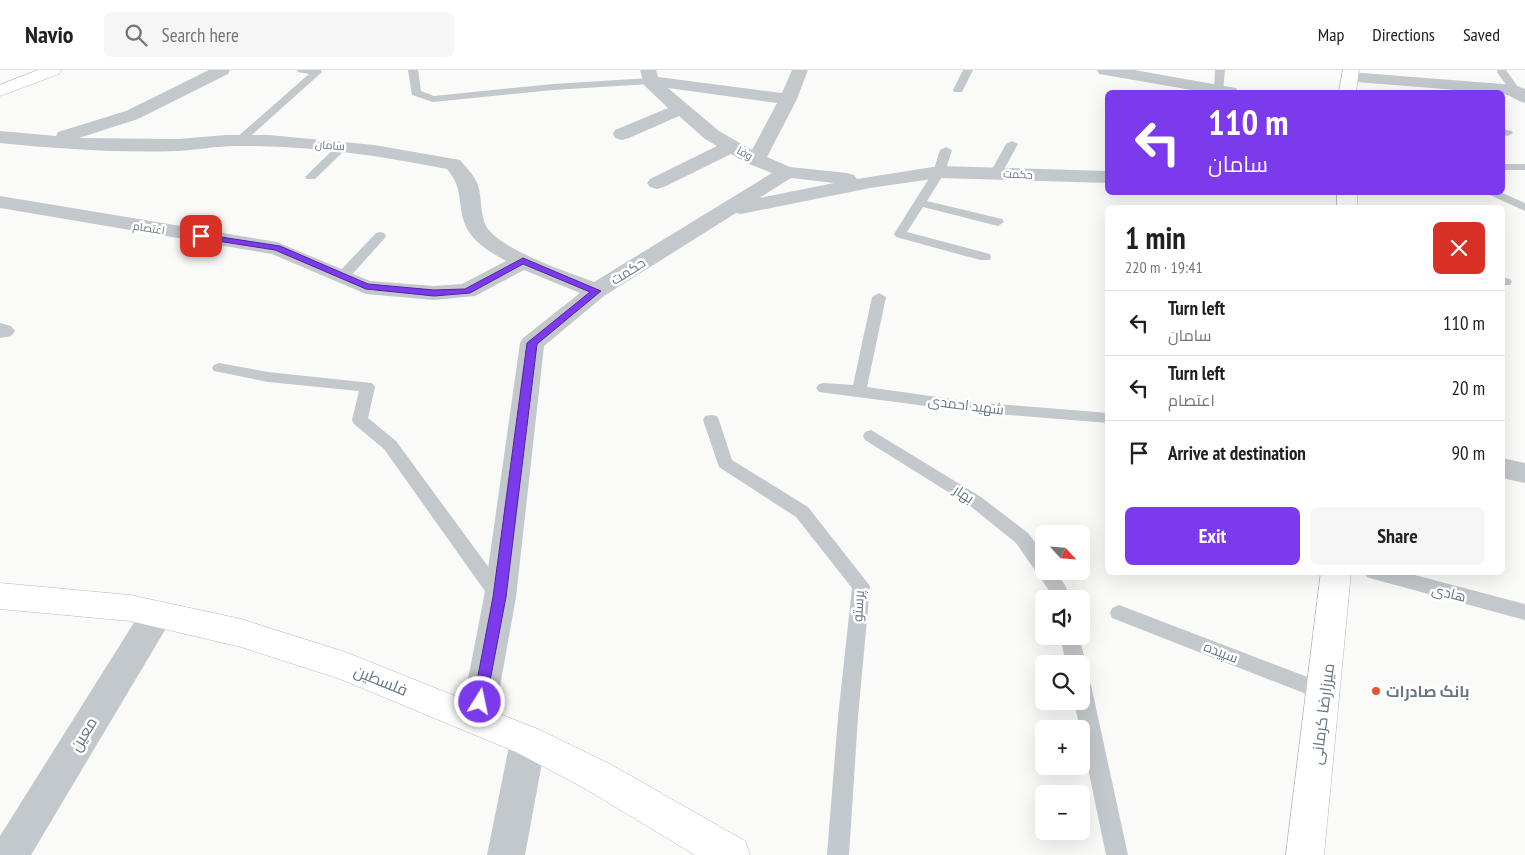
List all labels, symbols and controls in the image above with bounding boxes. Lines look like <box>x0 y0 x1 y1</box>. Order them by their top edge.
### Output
search box <box>104 12 454 57</box>
text: Navio <box>25 19 74 50</box>
icon: search <box>122 21 150 49</box>
text: Search here <box>162 23 239 47</box>
text: Map <box>1318 23 1344 46</box>
text: Directions <box>1372 23 1435 46</box>
text: Saved <box>1463 23 1500 46</box>
text: 110 m <box>1208 99 1289 145</box>
icon: left <box>1125 110 1190 175</box>
street label: سامان <box>315 137 345 153</box>
street label: وفا <box>735 143 755 163</box>
text: سامان <box>1208 150 1268 178</box>
street label: حکمت <box>1003 166 1033 182</box>
pin <box>180 215 222 257</box>
text: 1 min <box>1125 218 1186 257</box>
street label: اعتصام <box>132 219 166 238</box>
icon: arrive <box>187 222 215 250</box>
button: close <box>1433 222 1485 274</box>
street label: حکمت <box>607 253 649 289</box>
text: 220 m · 19:41 <box>1125 257 1203 277</box>
text: Turn left <box>1168 296 1225 320</box>
icon: left <box>1125 309 1153 337</box>
text: 110 m <box>1443 311 1485 335</box>
text: سامان <box>1168 325 1212 345</box>
text: Turn left <box>1168 361 1225 385</box>
icon: left <box>1125 374 1153 402</box>
text: 20 m <box>1452 376 1485 400</box>
text: اعتصام <box>1168 390 1215 410</box>
street label: شهید احمدی <box>927 391 1005 419</box>
icon: arrive <box>1125 439 1153 467</box>
text: Arrive at destination <box>1168 441 1306 465</box>
text: 90 m <box>1452 441 1485 465</box>
street label: بهار <box>950 480 978 507</box>
button: Exit <box>1125 507 1300 565</box>
button: Share <box>1310 507 1485 565</box>
north arrow <box>1035 525 1090 580</box>
map controls <box>1035 525 1090 840</box>
street label: هادی <box>1430 580 1468 606</box>
street label: پرستو <box>848 589 869 622</box>
button: sound <box>1035 590 1090 645</box>
street label: سپیده <box>1201 637 1241 668</box>
button: search <box>1035 655 1090 710</box>
street label: فلسطین <box>351 660 411 701</box>
street label: میرزارضا کرمانی <box>1306 662 1339 766</box>
position arrow <box>453 675 505 727</box>
place label: بانک صادرات <box>1386 681 1470 701</box>
marker: بانک صادرات <box>1370 685 1382 697</box>
street label: معین <box>65 713 102 755</box>
button: + <box>1035 720 1090 775</box>
button: − <box>1035 785 1090 840</box>

